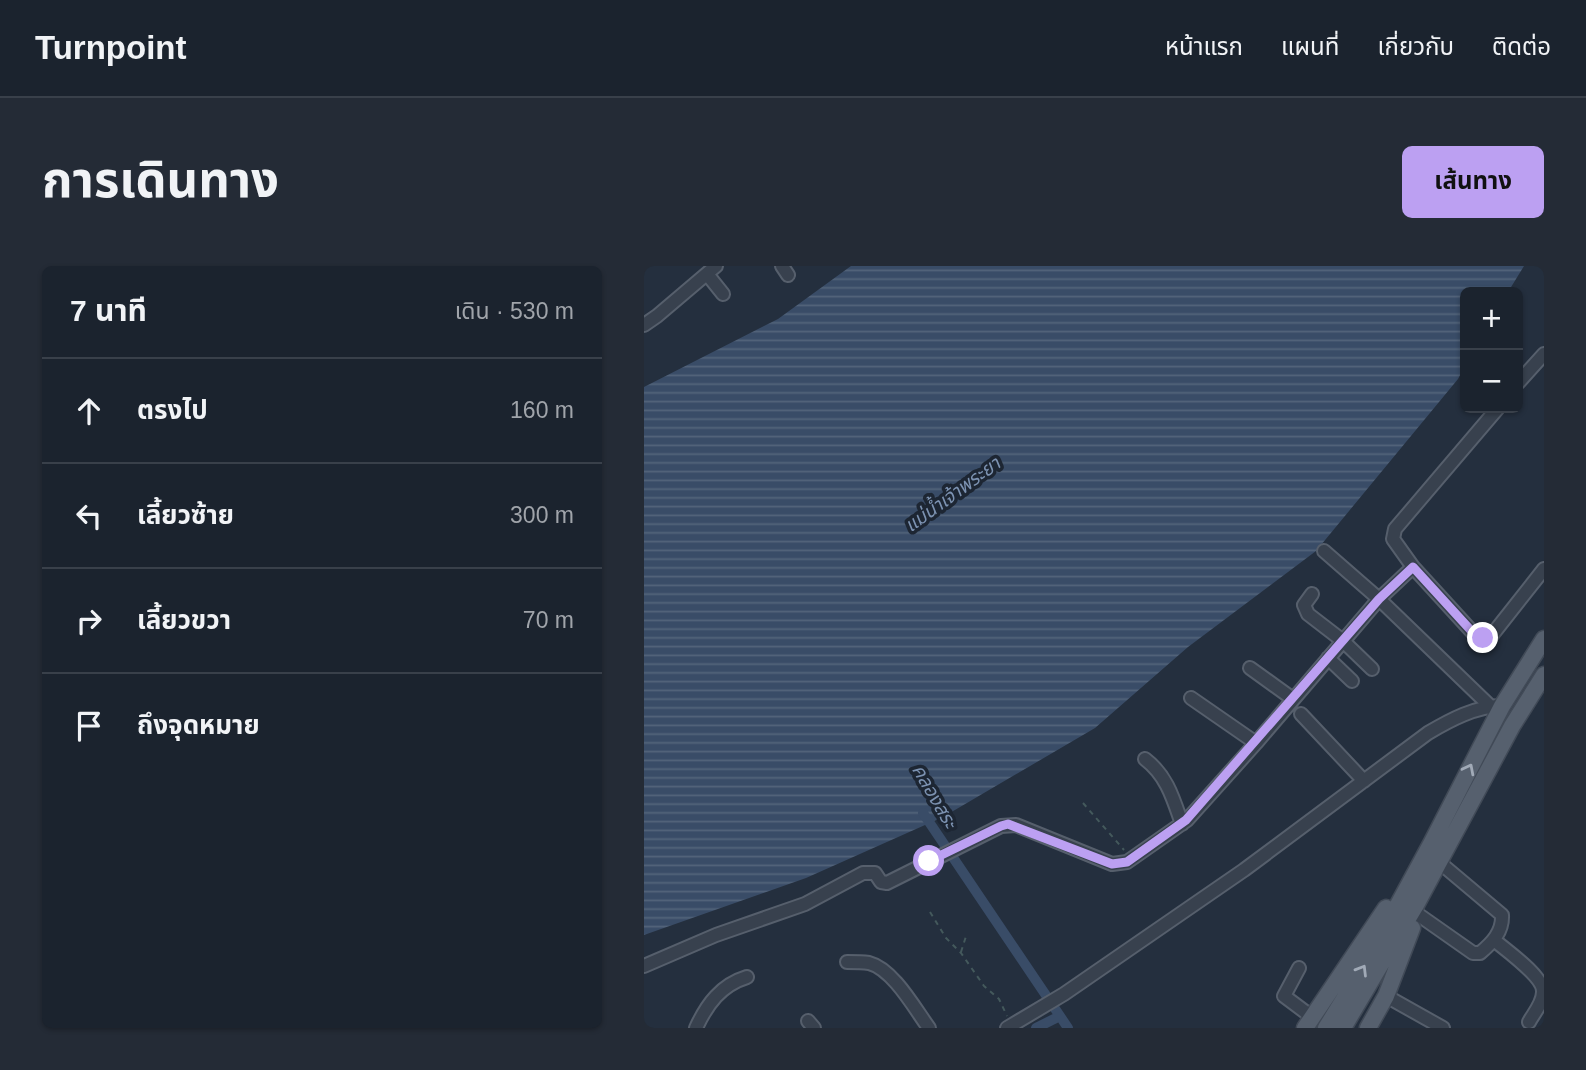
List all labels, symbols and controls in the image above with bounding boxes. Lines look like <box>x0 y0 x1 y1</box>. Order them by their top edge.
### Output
text: Turnpoint <box>35 29 187 66</box>
text: หน้าแรก <box>1165 33 1243 60</box>
text: แผนที่ <box>1281 33 1339 60</box>
text: เกี่ยวกับ <box>1377 33 1454 60</box>
text: ติดต่อ <box>1492 33 1551 60</box>
button: เส้นทาง <box>1402 146 1544 218</box>
text: การเดินทาง <box>42 153 279 207</box>
map controls <box>1460 287 1523 413</box>
button: + <box>1460 287 1523 350</box>
text: 7 นาที <box>70 294 147 327</box>
text: เดิน · 530 m <box>455 298 574 324</box>
button: − <box>1460 350 1523 413</box>
icon: ahead <box>70 392 108 430</box>
text: ตรงไป <box>137 395 208 425</box>
text: 160 m <box>510 397 574 423</box>
water label: แม่น้ำเจ้าพระยา <box>899 450 1005 536</box>
icon: left <box>70 497 108 535</box>
text: เลี้ยวซ้าย <box>137 500 234 530</box>
text: 300 m <box>510 502 574 528</box>
icon: right <box>70 602 108 640</box>
text: เลี้ยวขวา <box>137 605 231 635</box>
text: 70 m <box>523 607 574 633</box>
route end <box>1467 622 1498 653</box>
icon: arrive <box>70 707 108 745</box>
text: ถึงจุดหมาย <box>137 710 260 740</box>
water label: คลองสระ <box>908 761 962 833</box>
one-way arrow <box>1460 764 1474 776</box>
route start <box>913 845 944 876</box>
one-way arrow <box>1353 964 1366 977</box>

